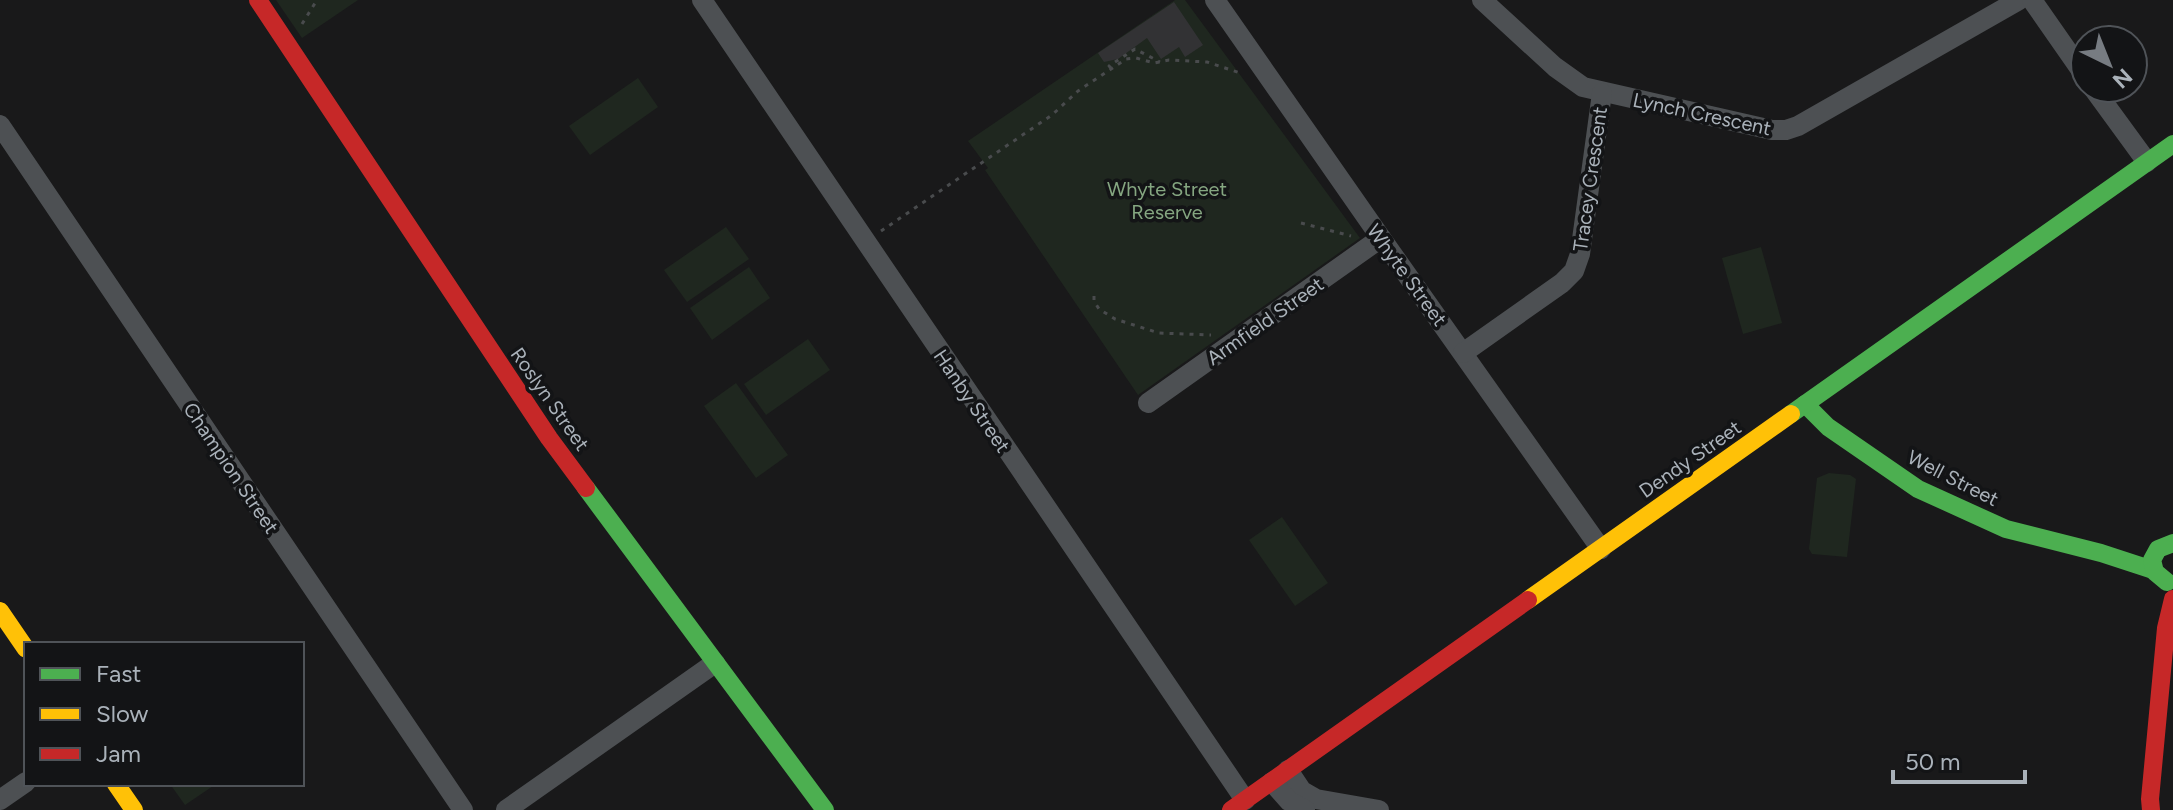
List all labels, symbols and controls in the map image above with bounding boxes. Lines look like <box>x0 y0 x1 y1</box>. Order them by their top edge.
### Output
north arrow <box>2069 24 2149 104</box>
text: N <box>2107 63 2138 94</box>
street label: Lynch Crescent <box>1631 88 1773 140</box>
street label: Tracey Crescent <box>1568 105 1612 253</box>
park label: Whyte Street Reserve <box>1107 177 1227 224</box>
street label: Whyte Street <box>1362 219 1452 331</box>
street label: Armfield Street <box>1202 272 1328 370</box>
street label: Roslyn Street <box>506 343 594 455</box>
street label: Hanby Street <box>929 345 1015 457</box>
street label: Champion Street <box>178 398 284 538</box>
street label: Dendy Street <box>1634 415 1746 503</box>
street label: Well Street <box>1903 445 2003 511</box>
legend <box>24 642 304 786</box>
text: Fast <box>96 659 141 688</box>
text: Slow <box>96 699 149 728</box>
scale bar <box>1893 734 2025 784</box>
text: Jam <box>96 739 141 768</box>
text: 50 m <box>1905 747 1961 776</box>

